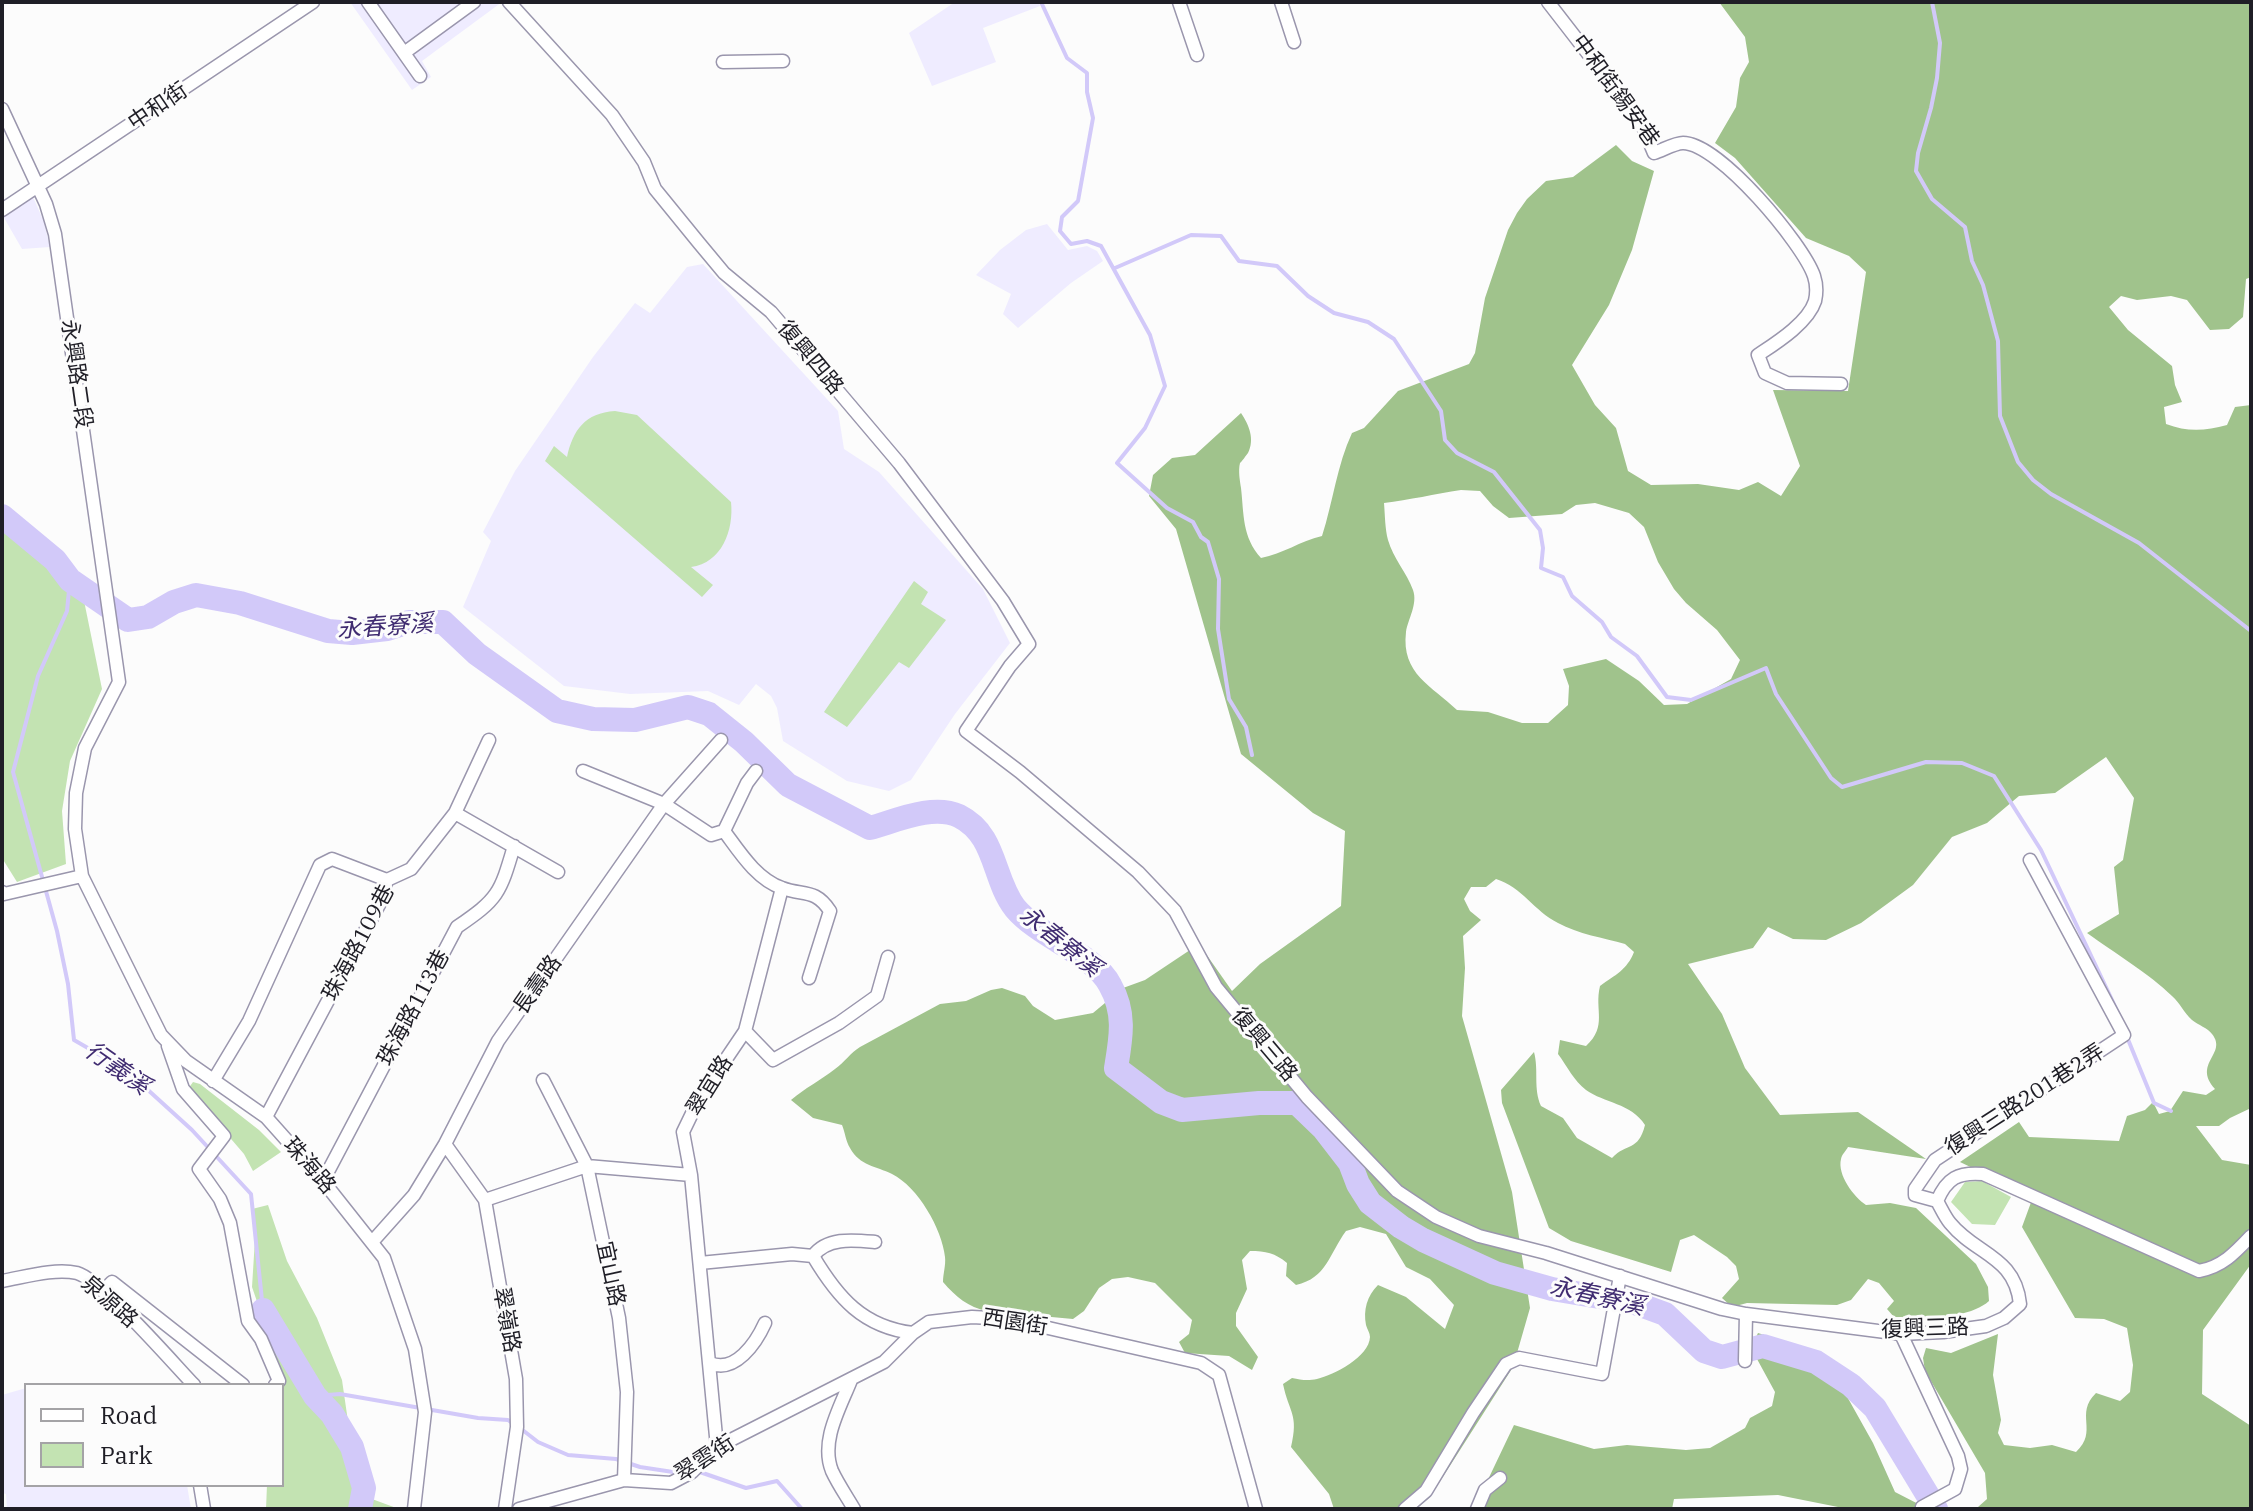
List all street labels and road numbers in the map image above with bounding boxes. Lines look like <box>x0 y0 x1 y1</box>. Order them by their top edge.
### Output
street label: 中和街錫安巷 <box>1566 30 1664 152</box>
street label: 中和街 <box>123 78 193 136</box>
street label: 復興四路 <box>772 316 848 400</box>
street label: 永興路二段 <box>55 318 97 430</box>
street label: 珠海路109巷 <box>317 880 401 1006</box>
street label: 珠海路113巷 <box>372 945 456 1071</box>
street label: 長壽路 <box>508 950 568 1020</box>
street label: 復興三路 <box>1226 1003 1302 1087</box>
street label: 復興三路201巷2弄 <box>1940 1039 2110 1161</box>
street label: 翠宜路 <box>681 1051 739 1121</box>
street label: 珠海路 <box>277 1132 341 1200</box>
street label: 宜山路 <box>590 1239 630 1309</box>
street label: 泉源路 <box>75 1270 143 1334</box>
street label: 翠嶺路 <box>487 1285 525 1355</box>
street label: 西園街 <box>980 1305 1050 1341</box>
street label: 復興三路 <box>1881 1314 1969 1344</box>
street label: 翠雲街 <box>670 1430 740 1488</box>

